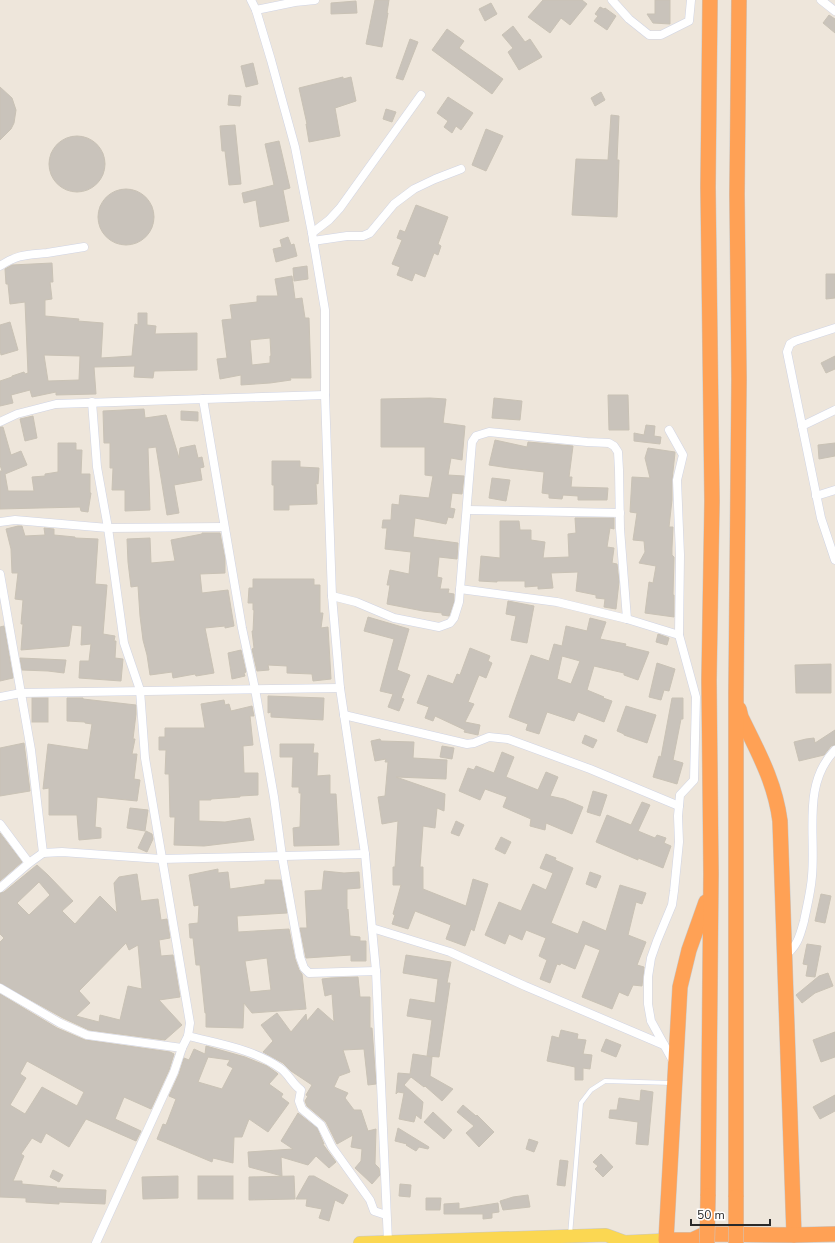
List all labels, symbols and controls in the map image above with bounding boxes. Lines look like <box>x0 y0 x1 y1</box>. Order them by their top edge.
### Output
scale bar <box>691 1201 770 1227</box>
text: 50 m <box>697 1207 725 1223</box>

